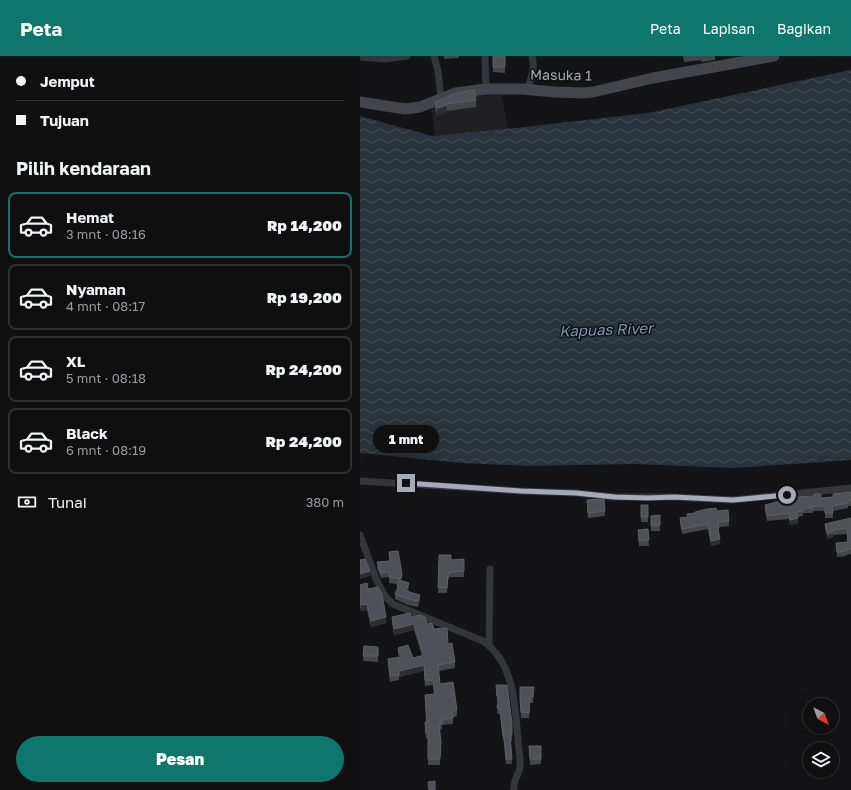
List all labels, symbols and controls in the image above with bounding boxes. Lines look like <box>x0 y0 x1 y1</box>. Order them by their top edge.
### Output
text: Peta <box>20 17 62 40</box>
text: Peta <box>650 20 681 37</box>
text: Lapisan <box>703 20 755 37</box>
text: Bagikan <box>777 20 831 37</box>
street label: Masuka 1 <box>530 65 592 84</box>
text: Jemput <box>40 72 95 90</box>
text: Tujuan <box>40 111 89 129</box>
text: Pilih kendaraan <box>16 157 151 179</box>
icon: car <box>18 207 54 243</box>
text: Hemat <box>66 208 114 226</box>
text: Rp 14,200 <box>267 216 342 234</box>
text: 3 mnt · 08:16 <box>66 226 146 242</box>
icon: car <box>18 279 54 315</box>
text: Nyaman <box>66 280 125 298</box>
text: Rp 19,200 <box>267 288 342 306</box>
text: 4 mnt · 08:17 <box>66 298 145 314</box>
water label: Kapuas River <box>559 318 655 340</box>
icon: car <box>18 351 54 387</box>
text: XL <box>66 352 85 370</box>
text: Rp 24,200 <box>266 360 342 378</box>
text: 5 mnt · 08:18 <box>66 370 146 386</box>
icon: car <box>18 423 54 459</box>
text: Black <box>66 424 108 442</box>
callout: 1 mnt <box>373 425 439 453</box>
text: 1 mnt <box>389 431 423 447</box>
text: Rp 24,200 <box>266 432 342 450</box>
text: 6 mnt · 08:19 <box>66 442 146 458</box>
route end <box>397 474 415 492</box>
route start <box>778 486 796 504</box>
icon: cash <box>16 491 38 513</box>
text: Tunai <box>48 493 87 511</box>
text: 380 m <box>306 494 344 510</box>
north arrow <box>803 698 839 734</box>
map controls <box>803 698 839 778</box>
button: Pesan <box>16 736 344 782</box>
button: layers <box>803 742 839 778</box>

